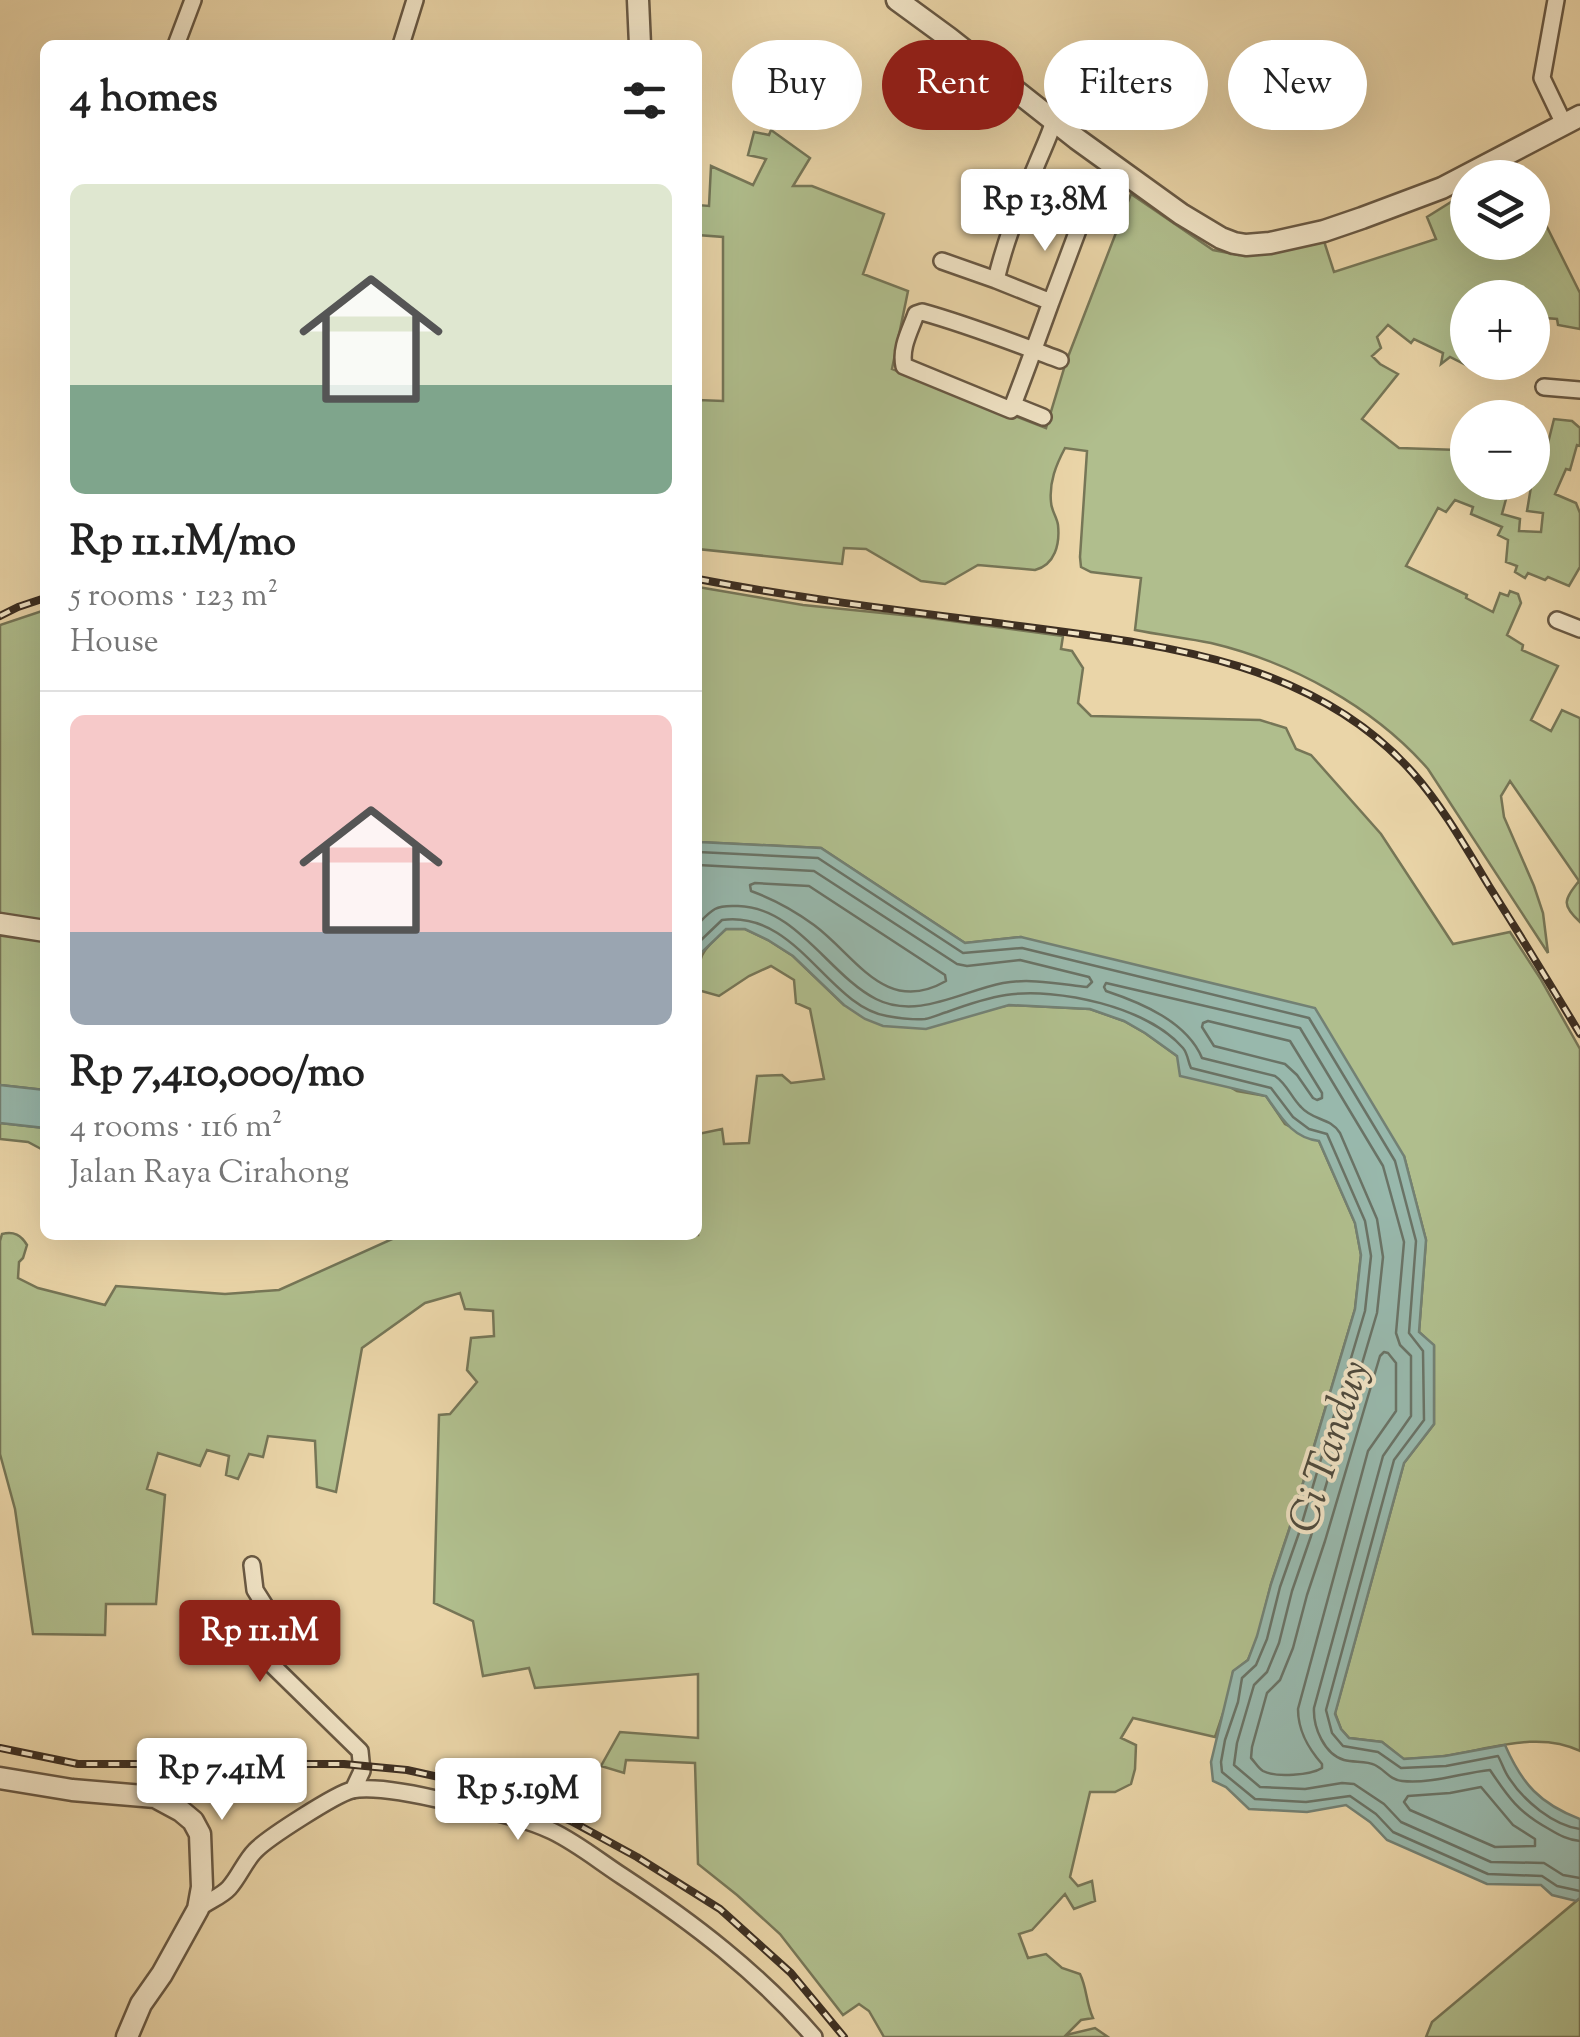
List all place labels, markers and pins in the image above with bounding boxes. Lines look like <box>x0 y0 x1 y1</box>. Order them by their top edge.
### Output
pin: Rp 13.8M <box>942 169 1148 254</box>
pin: Rp 11.1M <box>157 1600 363 1685</box>
pin: Rp 7.41M <box>119 1738 325 1823</box>
pin: Rp 5.19M <box>415 1758 621 1843</box>

